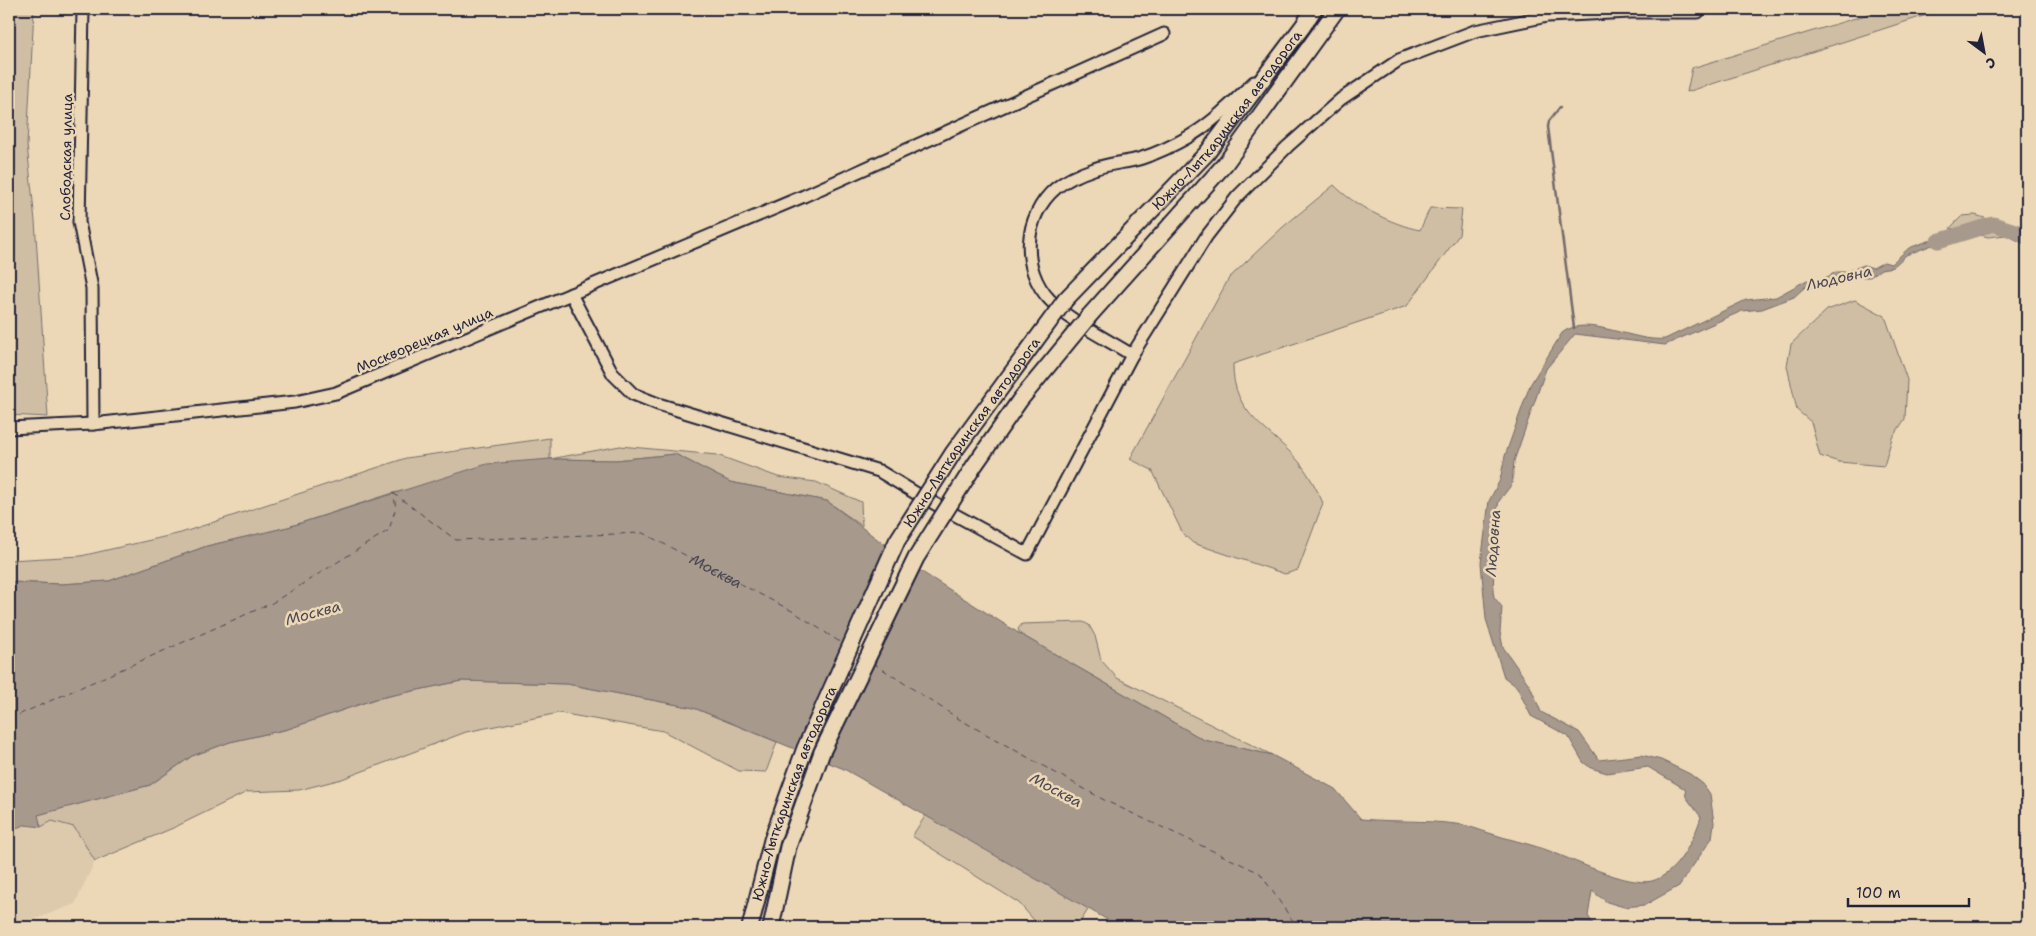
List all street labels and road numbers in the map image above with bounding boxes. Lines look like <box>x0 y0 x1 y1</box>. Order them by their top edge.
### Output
street label: Южно-Лыткаринская автодорога <box>1148 26 1306 214</box>
street label: Слободская улица <box>56 93 76 221</box>
street label: Москворецкая улица <box>353 303 495 377</box>
street label: Южно-Лыткаринская автодорога <box>899 334 1044 530</box>
street label: Южно-Лыткаринская автодорога <box>748 683 841 903</box>

